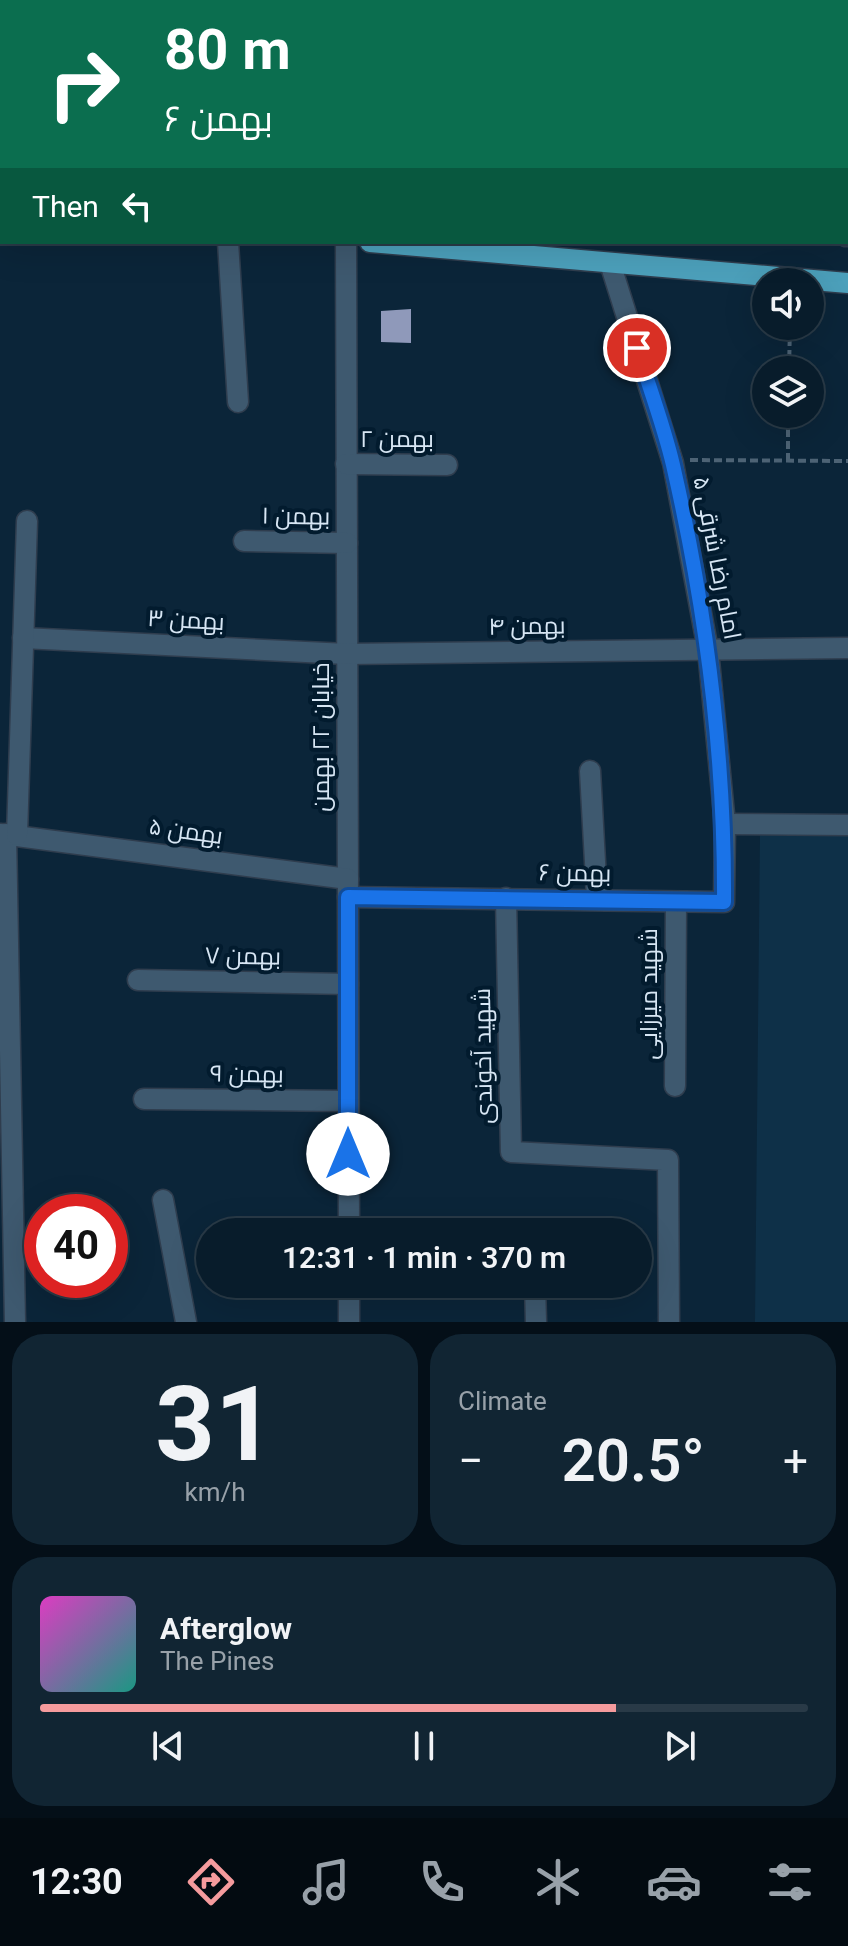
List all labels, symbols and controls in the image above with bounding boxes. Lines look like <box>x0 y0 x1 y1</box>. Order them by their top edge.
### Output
text: 80 m <box>164 17 291 83</box>
icon: right <box>32 32 136 136</box>
text: بهمن ۶ <box>164 98 273 140</box>
icon: left <box>115 184 159 228</box>
text: Then <box>32 189 99 224</box>
map controls <box>752 268 824 428</box>
button: sound <box>752 268 824 340</box>
pin <box>603 314 671 382</box>
icon: arrive <box>615 326 659 370</box>
button: layers <box>752 356 824 428</box>
street label: بهمن ۲ <box>360 425 434 453</box>
street label: امام رضا شرقی ۵ <box>685 474 747 642</box>
street label: بهمن ۱ <box>261 501 331 531</box>
street label: بهمن ۳ <box>147 604 225 636</box>
street label: بهمن ۴ <box>488 611 566 641</box>
street label: خیابان ۲۲ بهمن <box>307 662 335 812</box>
street label: بهمن ۵ <box>147 812 225 850</box>
street label: بهمن ۶ <box>538 858 612 888</box>
street label: شهید میرزایی <box>635 928 663 1060</box>
street label: بهمن ۷ <box>205 941 281 971</box>
street label: شهید آخوندی <box>468 988 498 1124</box>
street label: بهمن ۹ <box>210 1059 284 1089</box>
position arrow <box>306 1112 390 1196</box>
speed limit sign: 40 <box>24 1194 128 1298</box>
text: 12:31 · 1 min · 370 m <box>282 1240 566 1275</box>
text: 31 <box>155 1364 275 1485</box>
text: Climate <box>458 1386 547 1416</box>
text: 20.5° <box>562 1425 705 1496</box>
text: − <box>458 1435 483 1487</box>
text: + <box>783 1435 808 1487</box>
text: km/h <box>184 1477 246 1507</box>
text: Afterglow <box>160 1611 292 1646</box>
text: The Pines <box>160 1646 274 1676</box>
icon: previous <box>146 1724 190 1768</box>
icon: pause <box>402 1724 446 1768</box>
icon: next <box>658 1724 702 1768</box>
icon: directions <box>183 1854 239 1910</box>
icon: music <box>298 1854 354 1910</box>
icon: phone <box>414 1854 470 1910</box>
icon: climate <box>530 1854 586 1910</box>
icon: car <box>646 1854 702 1910</box>
icon: filters <box>762 1854 818 1910</box>
text: 12:30 <box>30 1861 123 1903</box>

